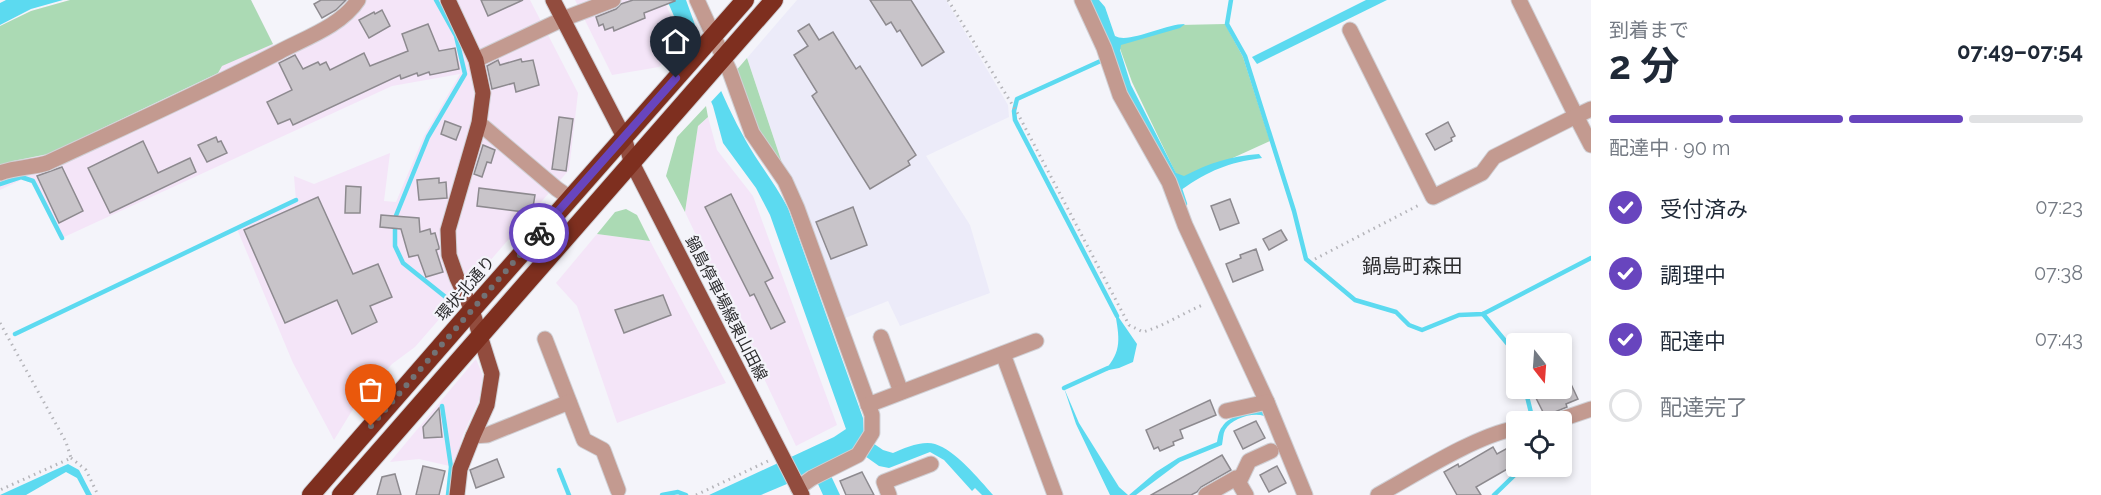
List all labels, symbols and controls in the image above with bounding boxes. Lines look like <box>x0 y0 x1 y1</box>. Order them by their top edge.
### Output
pin <box>650 16 701 78</box>
text: 到着まで <box>1609 18 1689 42</box>
icon: home <box>659 25 692 58</box>
text: 07:49–07:54 <box>1957 38 2083 64</box>
text: 2 分 <box>1609 42 1679 88</box>
text: 配達中 · 90 m <box>1609 136 1730 160</box>
icon: check <box>1609 191 1642 224</box>
text: 07:23 <box>2035 195 2083 219</box>
text: 受付済み <box>1660 196 1748 222</box>
courier <box>509 203 569 263</box>
icon: bike <box>523 217 556 250</box>
street label: 鍋島停車場線東山田線 <box>682 233 771 384</box>
street label: 環状北通り <box>432 252 499 325</box>
district label: 鍋島町森田 <box>1362 254 1462 278</box>
icon: check <box>1609 257 1642 290</box>
text: 07:38 <box>2034 261 2083 285</box>
text: 調理中 <box>1660 262 1726 288</box>
icon: check <box>1609 323 1642 356</box>
text: 07:43 <box>2035 327 2083 351</box>
text: 配達中 <box>1660 328 1726 354</box>
north arrow <box>1506 333 1572 399</box>
map controls <box>1506 333 1572 477</box>
pin <box>345 364 396 426</box>
icon: bag <box>354 373 387 406</box>
text: 配達完了 <box>1660 394 1748 420</box>
button: locate <box>1506 411 1572 477</box>

